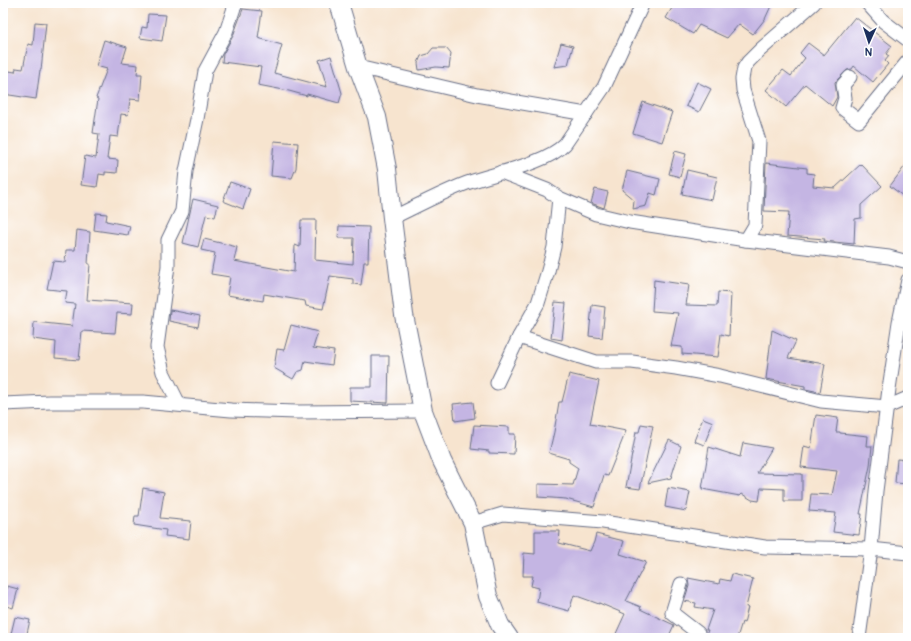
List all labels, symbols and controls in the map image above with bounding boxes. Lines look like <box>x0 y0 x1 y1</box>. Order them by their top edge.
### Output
north arrow <box>849 22 889 62</box>
text: N <box>864 45 873 58</box>

